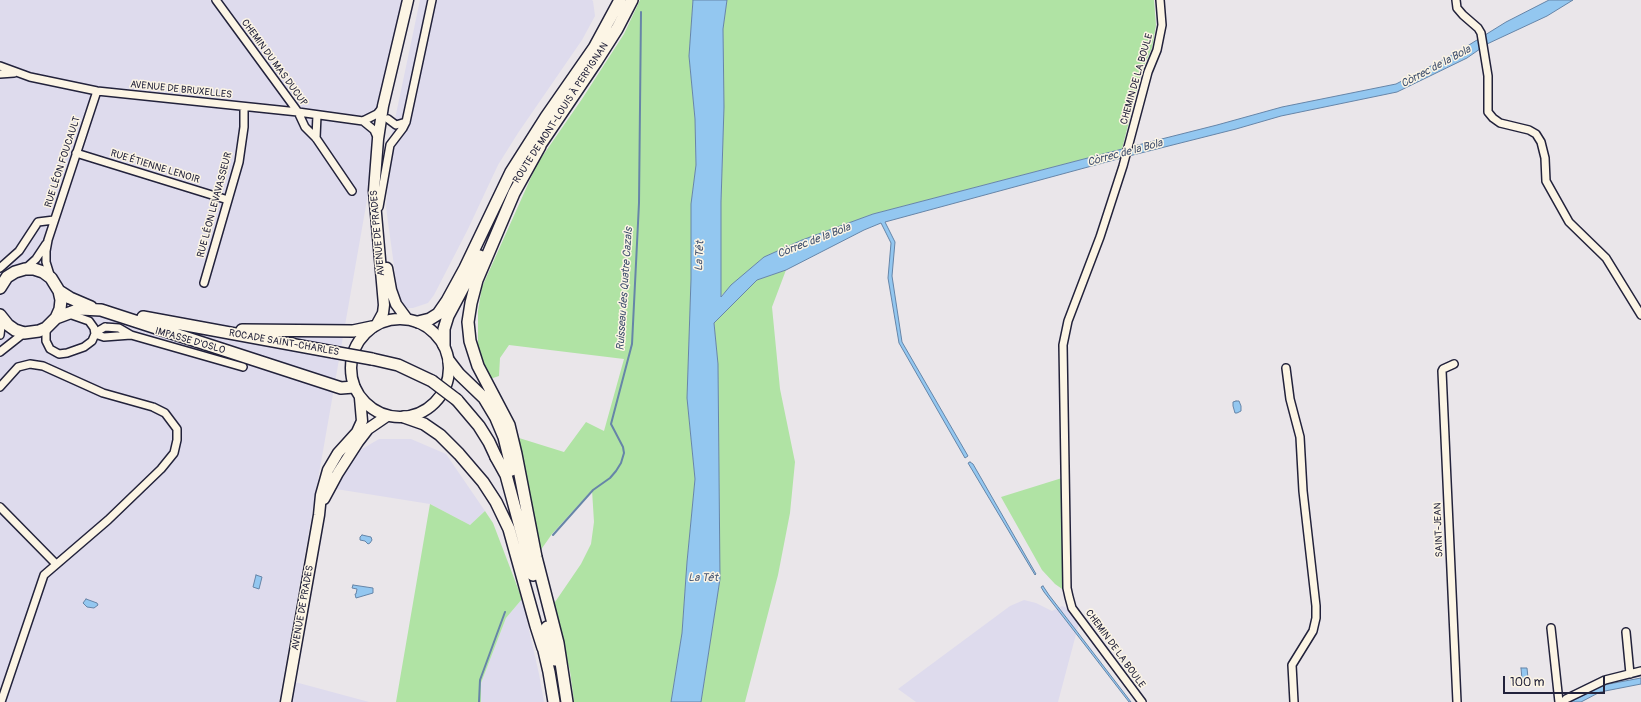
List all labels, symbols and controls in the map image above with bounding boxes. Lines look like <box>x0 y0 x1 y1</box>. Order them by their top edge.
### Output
street label: CHEMIN DU MAS DUCUP <box>238 17 310 109</box>
street label: CHEMIN DE LA BOULE <box>1118 32 1156 126</box>
street label: ROUTE DE MONT-LOUIS À PERPIGNAN <box>511 40 611 186</box>
water label: Còrrec de la Bola <box>1399 43 1473 91</box>
street label: AVENUE DE BRUXELLES <box>130 79 232 101</box>
street label: RUE LÉON FOUCAULT <box>43 115 83 209</box>
water label: Còrrec de la Bola <box>1086 137 1164 169</box>
street label: RUE ÉTIENNE LENOIR <box>109 148 201 186</box>
street label: RUE LÉON LEVAVASSEUR <box>195 151 235 259</box>
street label: AVENUE DE PRADES <box>368 190 388 276</box>
water label: Còrrec de la Bola <box>776 221 852 261</box>
water label: Ruisseau des Quatre Cazals <box>614 227 636 351</box>
water label: La Têt <box>693 241 707 271</box>
street label: IMPASSE D'OSLO <box>154 325 226 357</box>
street label: ROCADE SAINT-CHARLES <box>228 327 340 359</box>
street label: SAINT-JEAN <box>1432 502 1446 558</box>
street label: AVENUE DE PRADES <box>290 565 316 651</box>
water label: La Têt <box>688 571 718 585</box>
street label: CHEMIN DE LA BOULE <box>1083 607 1147 691</box>
scale bar <box>1505 668 1607 694</box>
text: 100 m <box>1510 675 1544 690</box>

